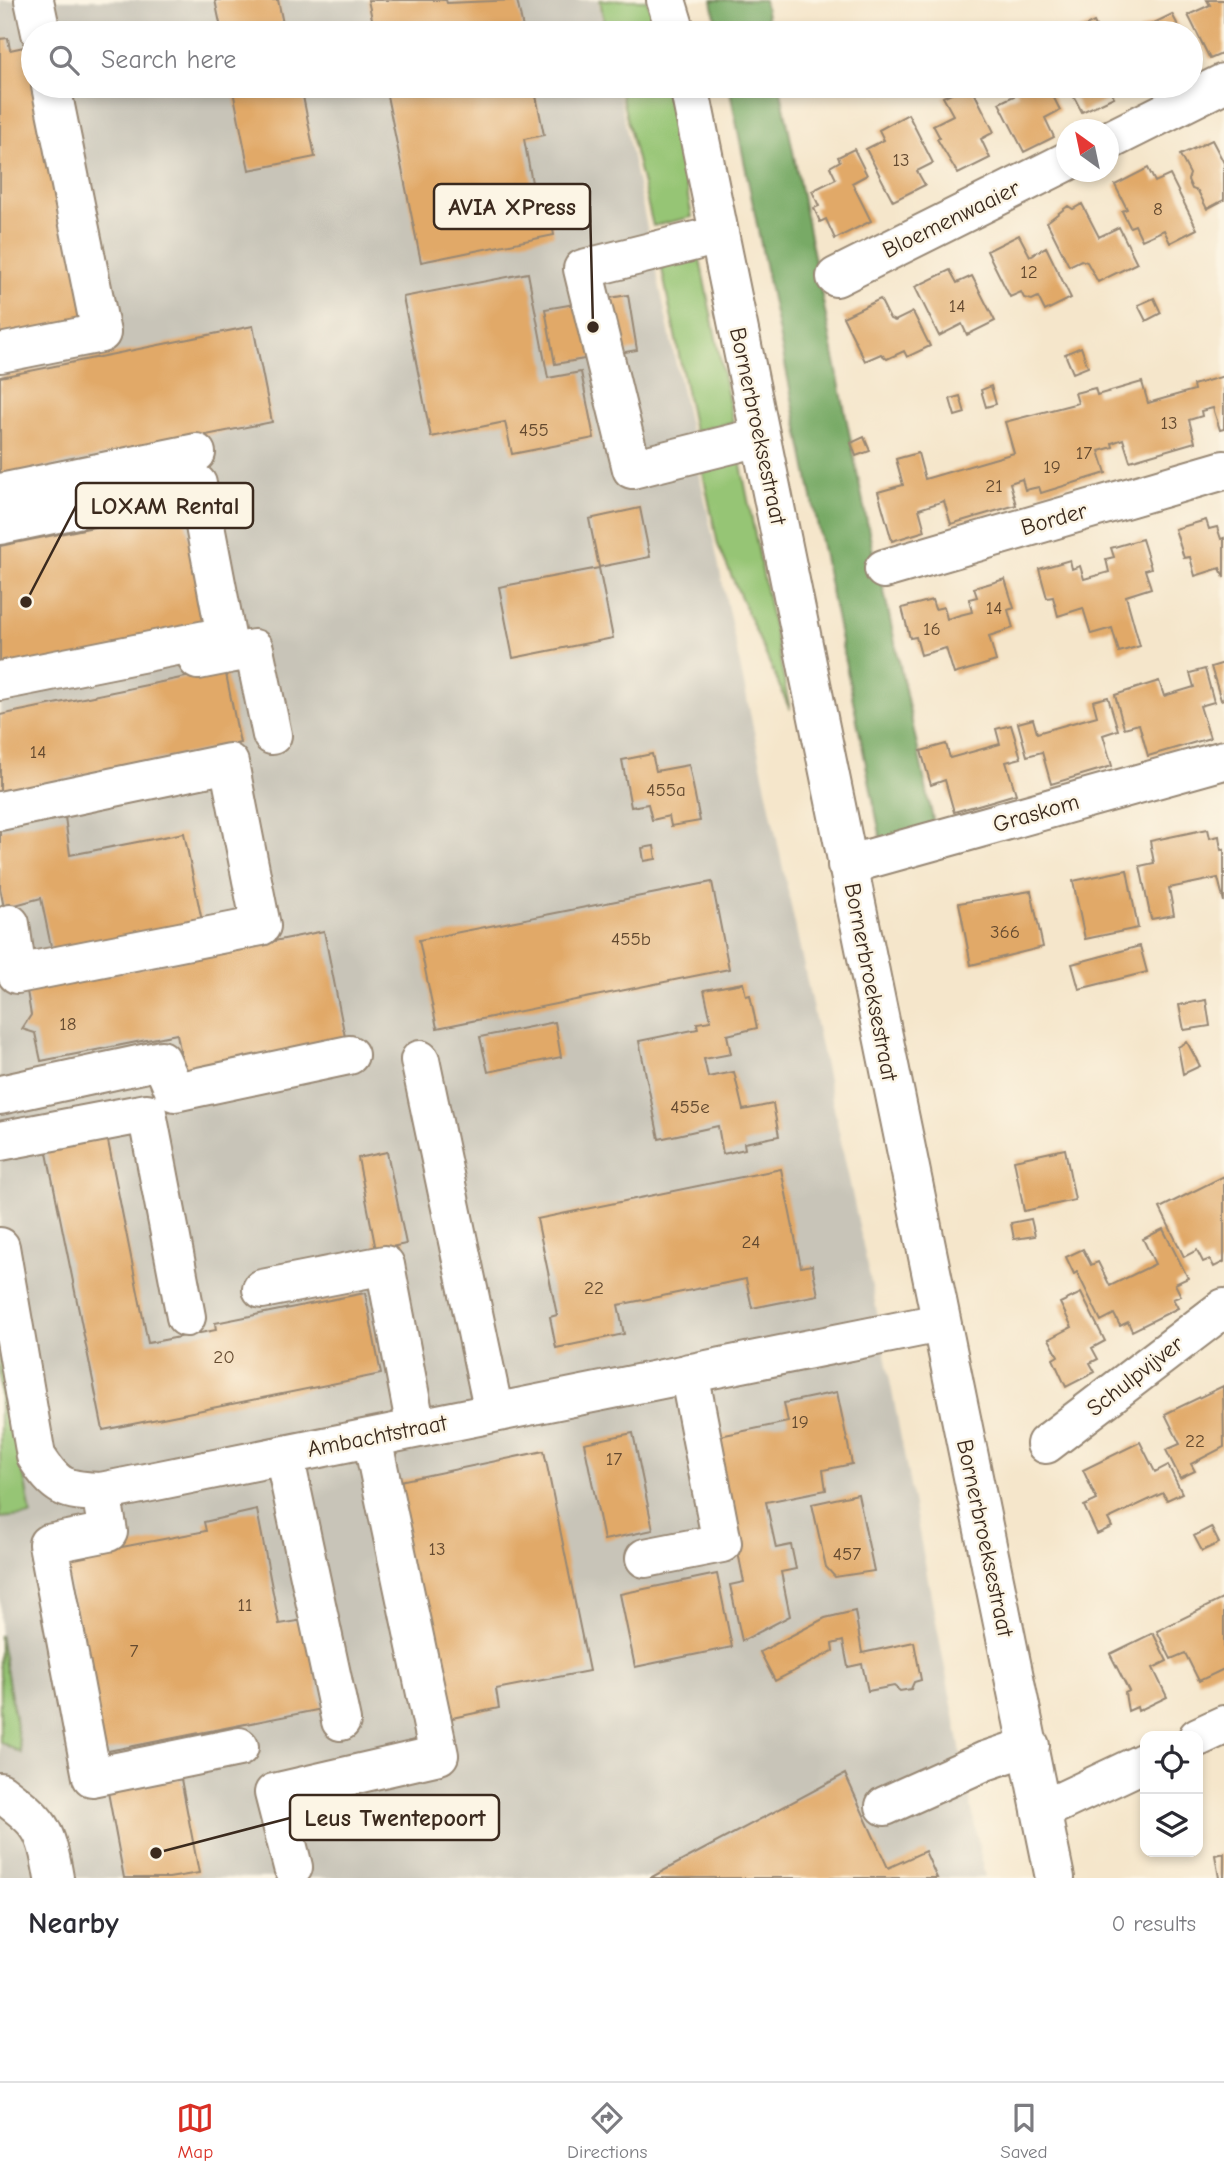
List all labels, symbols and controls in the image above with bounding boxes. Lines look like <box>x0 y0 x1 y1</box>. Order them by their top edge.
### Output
search box <box>21 21 1203 98</box>
icon: search <box>45 41 83 79</box>
text: Search here <box>101 45 236 75</box>
north arrow <box>1056 119 1119 182</box>
house number: 13 <box>892 149 910 171</box>
street label: Bloemenwaaier <box>878 174 1025 264</box>
callout: AVIA XPress <box>434 184 590 229</box>
text: AVIA XPress <box>448 193 576 221</box>
house number: 8 <box>1153 198 1163 220</box>
house number: 12 <box>1020 261 1038 283</box>
house number: 14 <box>949 295 965 317</box>
street label: Bornerbroeksestraat <box>724 325 792 528</box>
house number: 13 <box>1160 412 1178 434</box>
house number: 455 <box>519 419 549 441</box>
house number: 17 <box>1076 442 1092 464</box>
house number: 19 <box>1043 456 1061 478</box>
house number: 21 <box>985 475 1003 497</box>
callout: LOXAM Rental <box>76 483 253 528</box>
text: LOXAM Rental <box>91 492 239 520</box>
street label: Border <box>1018 496 1091 541</box>
house number: 14 <box>986 597 1002 619</box>
house number: 16 <box>923 618 941 640</box>
house number: 14 <box>30 741 46 763</box>
house number: 455a <box>646 779 686 801</box>
street label: Graskom <box>990 788 1082 838</box>
street label: Bornerbroeksestraat <box>839 881 904 1085</box>
house number: 366 <box>990 921 1020 943</box>
house number: 455b <box>611 928 651 950</box>
house number: 18 <box>59 1013 77 1035</box>
house number: 455e <box>670 1096 710 1118</box>
house number: 24 <box>741 1231 761 1253</box>
house number: 22 <box>584 1277 604 1299</box>
street label: Schulpvijver <box>1081 1329 1189 1422</box>
house number: 20 <box>213 1346 235 1368</box>
street label: Ambachtstraat <box>305 1409 451 1463</box>
house number: 19 <box>791 1411 809 1433</box>
house number: 22 <box>1185 1430 1205 1452</box>
street label: Bornerbroeksestraat <box>951 1437 1019 1640</box>
house number: 17 <box>606 1448 622 1470</box>
house number: 13 <box>428 1538 446 1560</box>
house number: 457 <box>833 1543 861 1565</box>
house number: 11 <box>237 1594 253 1616</box>
house number: 7 <box>130 1640 139 1662</box>
map controls <box>1140 1731 1203 1857</box>
button: locate <box>1140 1731 1203 1794</box>
button: layers <box>1140 1794 1203 1857</box>
callout: Leus Twentepoort <box>290 1795 499 1840</box>
text: Leus Twentepoort <box>304 1804 487 1832</box>
text: Nearby <box>28 1906 119 1941</box>
text: 0 results <box>1112 1910 1196 1937</box>
tab: Map <box>176 2099 214 2163</box>
tab: Directions <box>567 2099 647 2163</box>
tab: Saved <box>1000 2099 1048 2163</box>

